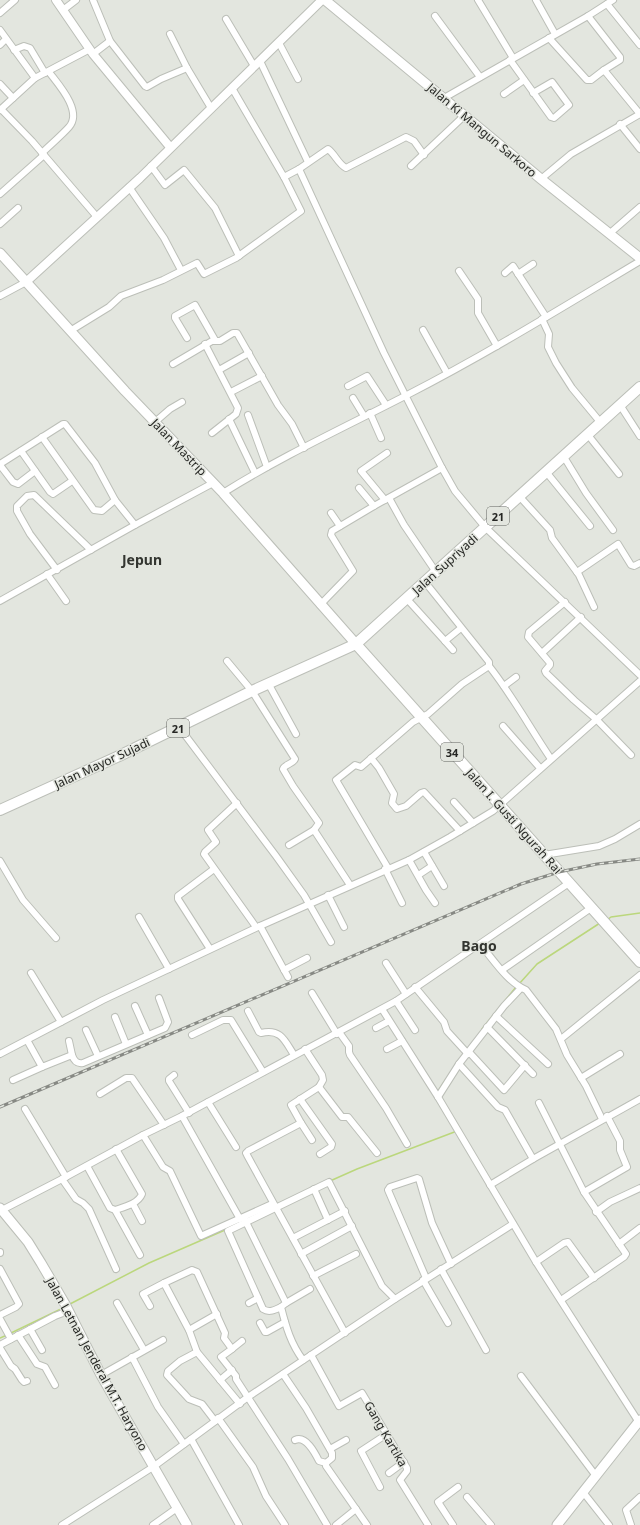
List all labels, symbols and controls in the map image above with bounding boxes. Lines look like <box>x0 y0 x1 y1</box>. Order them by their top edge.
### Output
street label: Jalan Ki Mangun Sarkoro <box>423 78 540 181</box>
street label: Jalan Mastrip <box>147 414 211 479</box>
road number: 21 <box>487 507 509 525</box>
street label: Jalan Supriyadi <box>408 530 482 599</box>
district label: Jepun <box>120 550 162 569</box>
road number: 21 <box>167 719 189 737</box>
street label: Jalan Mayor Sujadi <box>50 733 153 793</box>
road number: 34 <box>441 743 463 761</box>
street label: Jalan I. Gusti Ngurah Rai <box>461 764 566 877</box>
district label: Bago <box>461 936 497 955</box>
street label: Jalan Letnan Jenderal M.T. Haryono <box>42 1273 152 1454</box>
street label: Gang Kartika <box>360 1398 412 1470</box>

